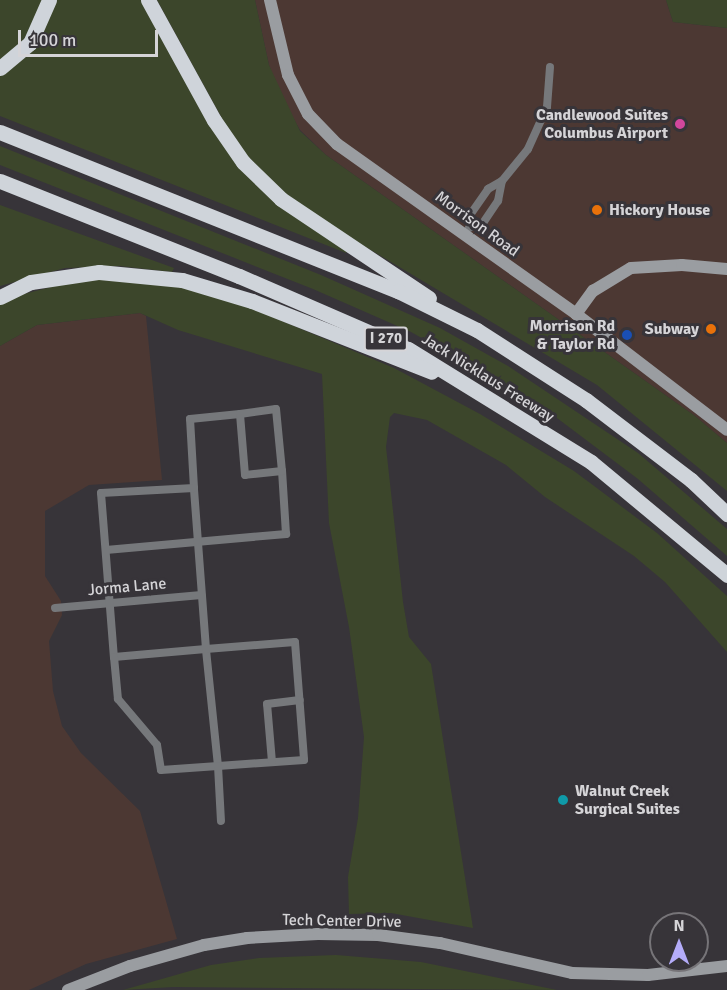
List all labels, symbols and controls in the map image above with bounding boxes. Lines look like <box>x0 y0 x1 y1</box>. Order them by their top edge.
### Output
scale bar <box>21 18 160 56</box>
text: 100 m <box>29 29 76 51</box>
place label: Candlewood Suites Columbus Airport <box>536 105 668 143</box>
marker: Candlewood Suites Columbus Airport <box>673 117 687 131</box>
street label: Morrison Road <box>431 187 523 261</box>
place label: Hickory House <box>609 200 710 220</box>
marker: Hickory House <box>590 203 604 217</box>
place label: Morrison Rd & Taylor Rd <box>530 316 615 354</box>
place label: Subway <box>645 319 699 339</box>
marker: Subway <box>704 322 718 336</box>
road number: I 270 <box>364 327 408 351</box>
marker: Morrison Rd & Taylor Rd <box>620 328 634 342</box>
street label: Jack Nicklaus Freeway <box>418 329 558 427</box>
street label: Jorma Lane <box>87 574 167 600</box>
place label: Walnut Creek Surgical Suites <box>575 781 680 819</box>
marker: Walnut Creek Surgical Suites <box>556 793 570 807</box>
street label: Tech Center Drive <box>282 910 402 932</box>
north arrow <box>649 912 709 972</box>
text: N <box>673 916 685 936</box>

